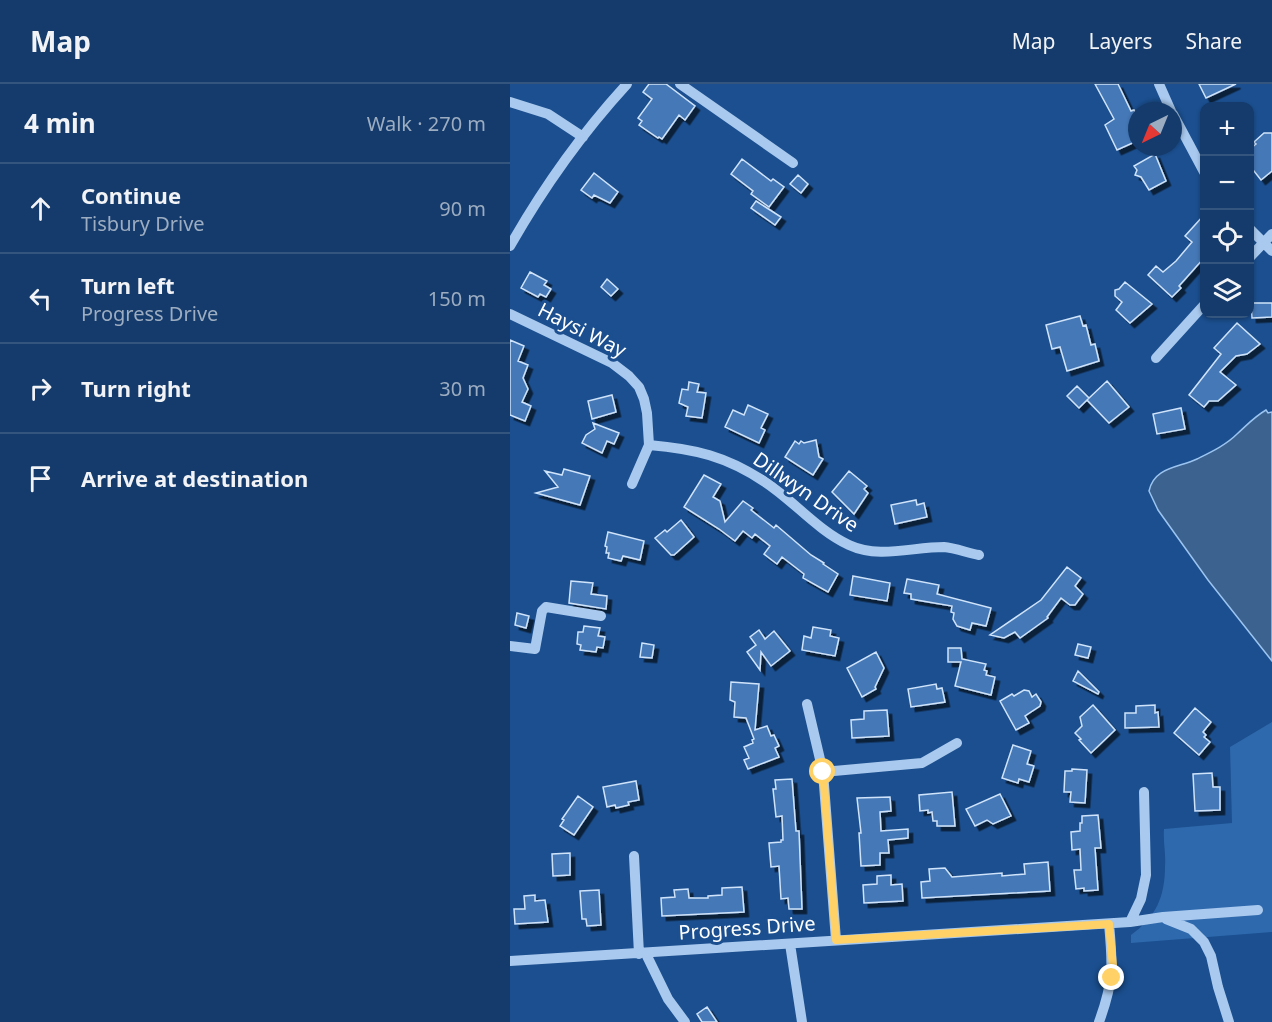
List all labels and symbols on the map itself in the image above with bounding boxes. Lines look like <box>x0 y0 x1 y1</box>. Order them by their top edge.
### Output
north arrow <box>1128 102 1182 156</box>
street label: Haysi Way <box>533 296 632 364</box>
street label: Dillwyn Drive <box>748 445 864 538</box>
route start <box>809 758 835 784</box>
street label: Progress Drive <box>678 909 816 946</box>
route end <box>1098 964 1124 990</box>

